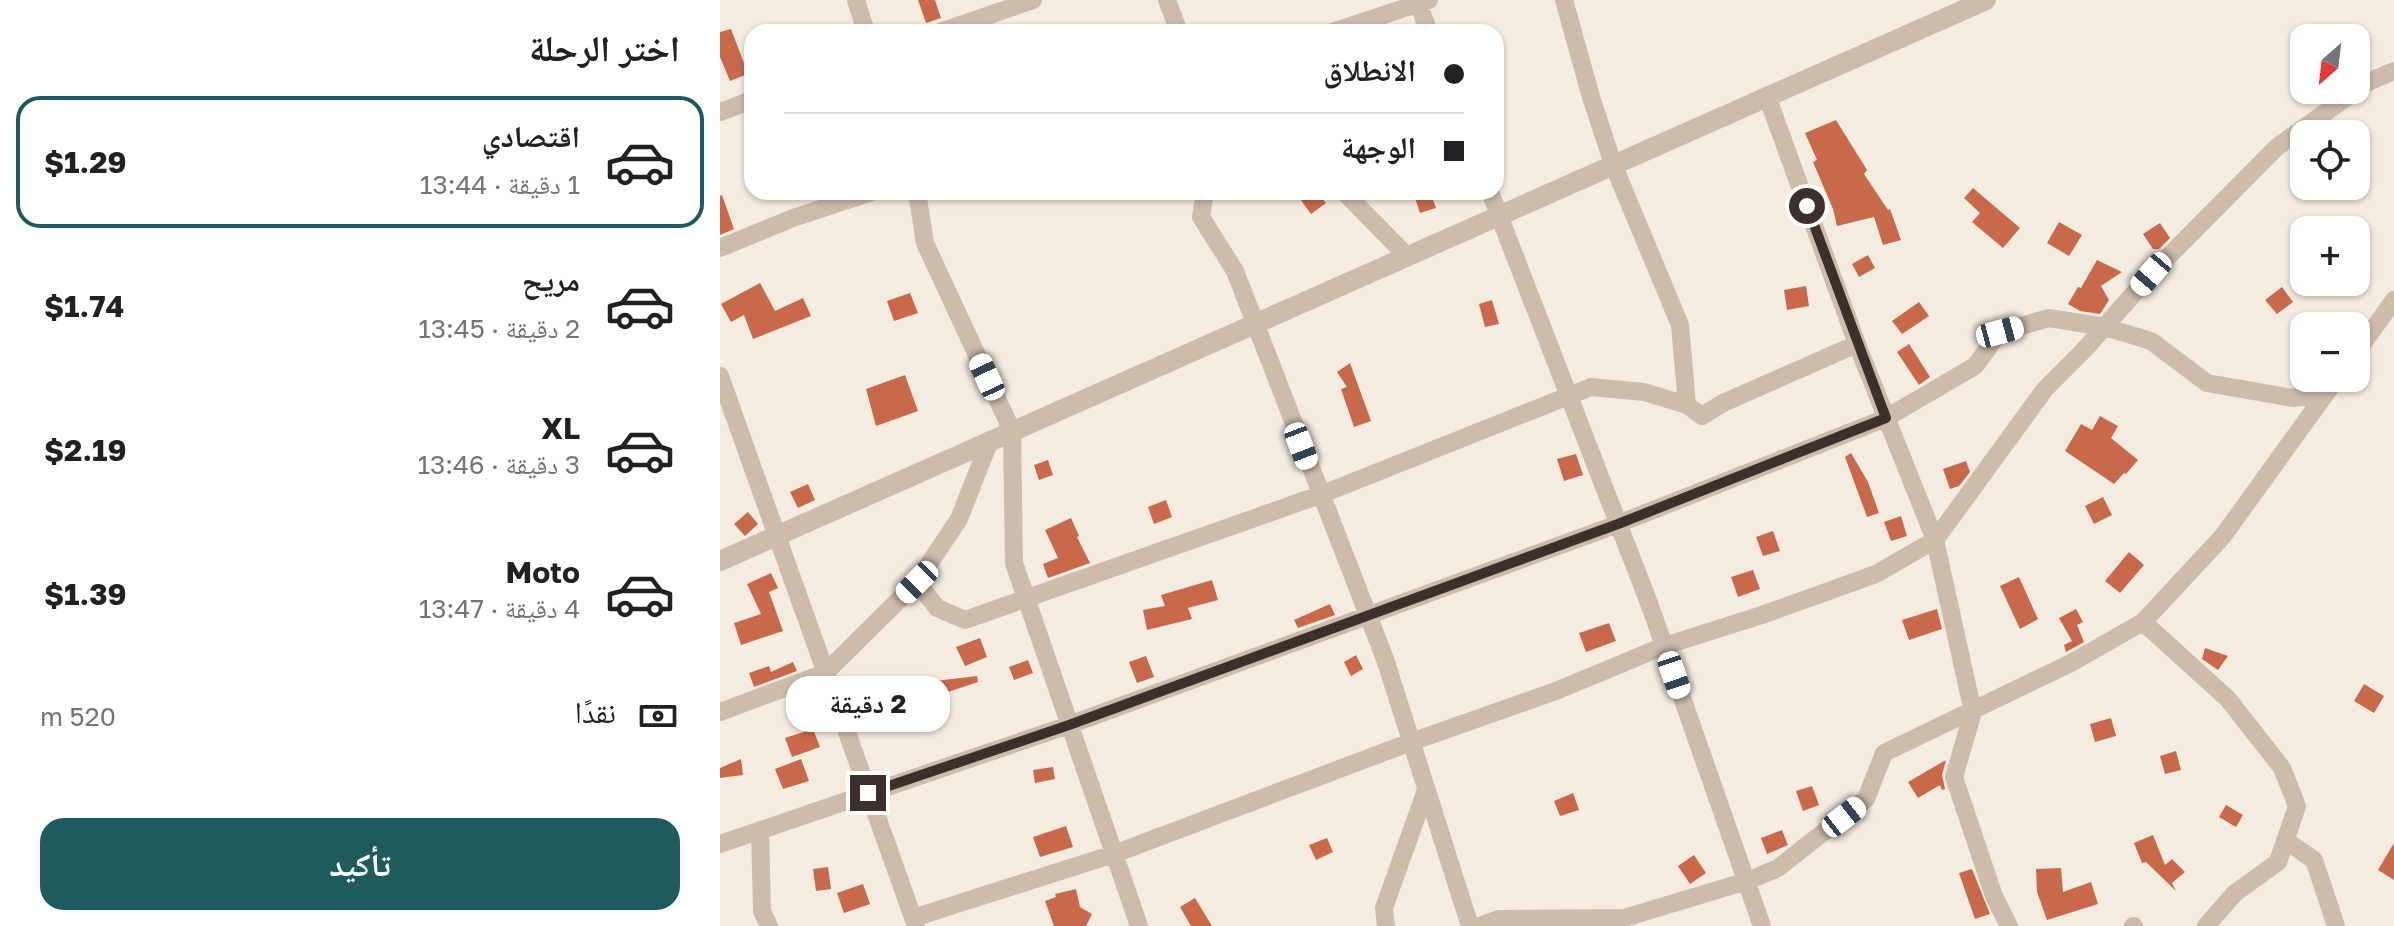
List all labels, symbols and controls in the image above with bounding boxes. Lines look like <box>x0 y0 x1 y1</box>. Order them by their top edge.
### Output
north arrow <box>2290 24 2370 104</box>
map controls <box>2290 24 2370 392</box>
text: اختر الرحلة <box>529 26 680 69</box>
text: الانطلاق <box>1323 52 1416 88</box>
text: اقتصادي <box>482 118 580 154</box>
button: locate <box>2290 120 2370 200</box>
icon: car <box>604 126 676 198</box>
text: الوجهة <box>1341 129 1416 165</box>
text: $1.29 <box>44 144 127 180</box>
text: 1 دقيقة · 13:44 <box>420 169 580 200</box>
route start <box>1789 188 1825 224</box>
button: + <box>2290 216 2370 296</box>
car <box>2126 248 2176 300</box>
text: مريح <box>522 262 580 298</box>
icon: car <box>604 270 676 342</box>
text: $1.74 <box>44 288 124 324</box>
button: − <box>2290 312 2370 392</box>
text: 2 دقيقة · 13:45 <box>418 313 580 344</box>
car <box>1974 314 2026 350</box>
car <box>966 350 1008 404</box>
text: XL <box>541 410 580 446</box>
icon: car <box>604 414 676 486</box>
car <box>1281 419 1321 473</box>
text: $2.19 <box>44 432 127 468</box>
text: 3 دقيقة · 13:46 <box>417 449 580 480</box>
text: Moto <box>505 554 580 590</box>
car <box>892 557 942 607</box>
icon: car <box>604 558 676 630</box>
text: $1.39 <box>44 576 127 612</box>
text: 4 دقيقة · 13:47 <box>419 593 580 624</box>
car <box>1655 648 1693 702</box>
callout: 2 دقيقة <box>786 677 950 733</box>
text: 2 دقيقة <box>830 688 906 719</box>
text: نقدًا <box>575 694 616 730</box>
icon: cash <box>636 694 680 738</box>
text: 520 m <box>40 701 116 732</box>
route end <box>850 775 886 811</box>
car <box>1818 793 1870 841</box>
button: تأكيد <box>40 818 680 910</box>

